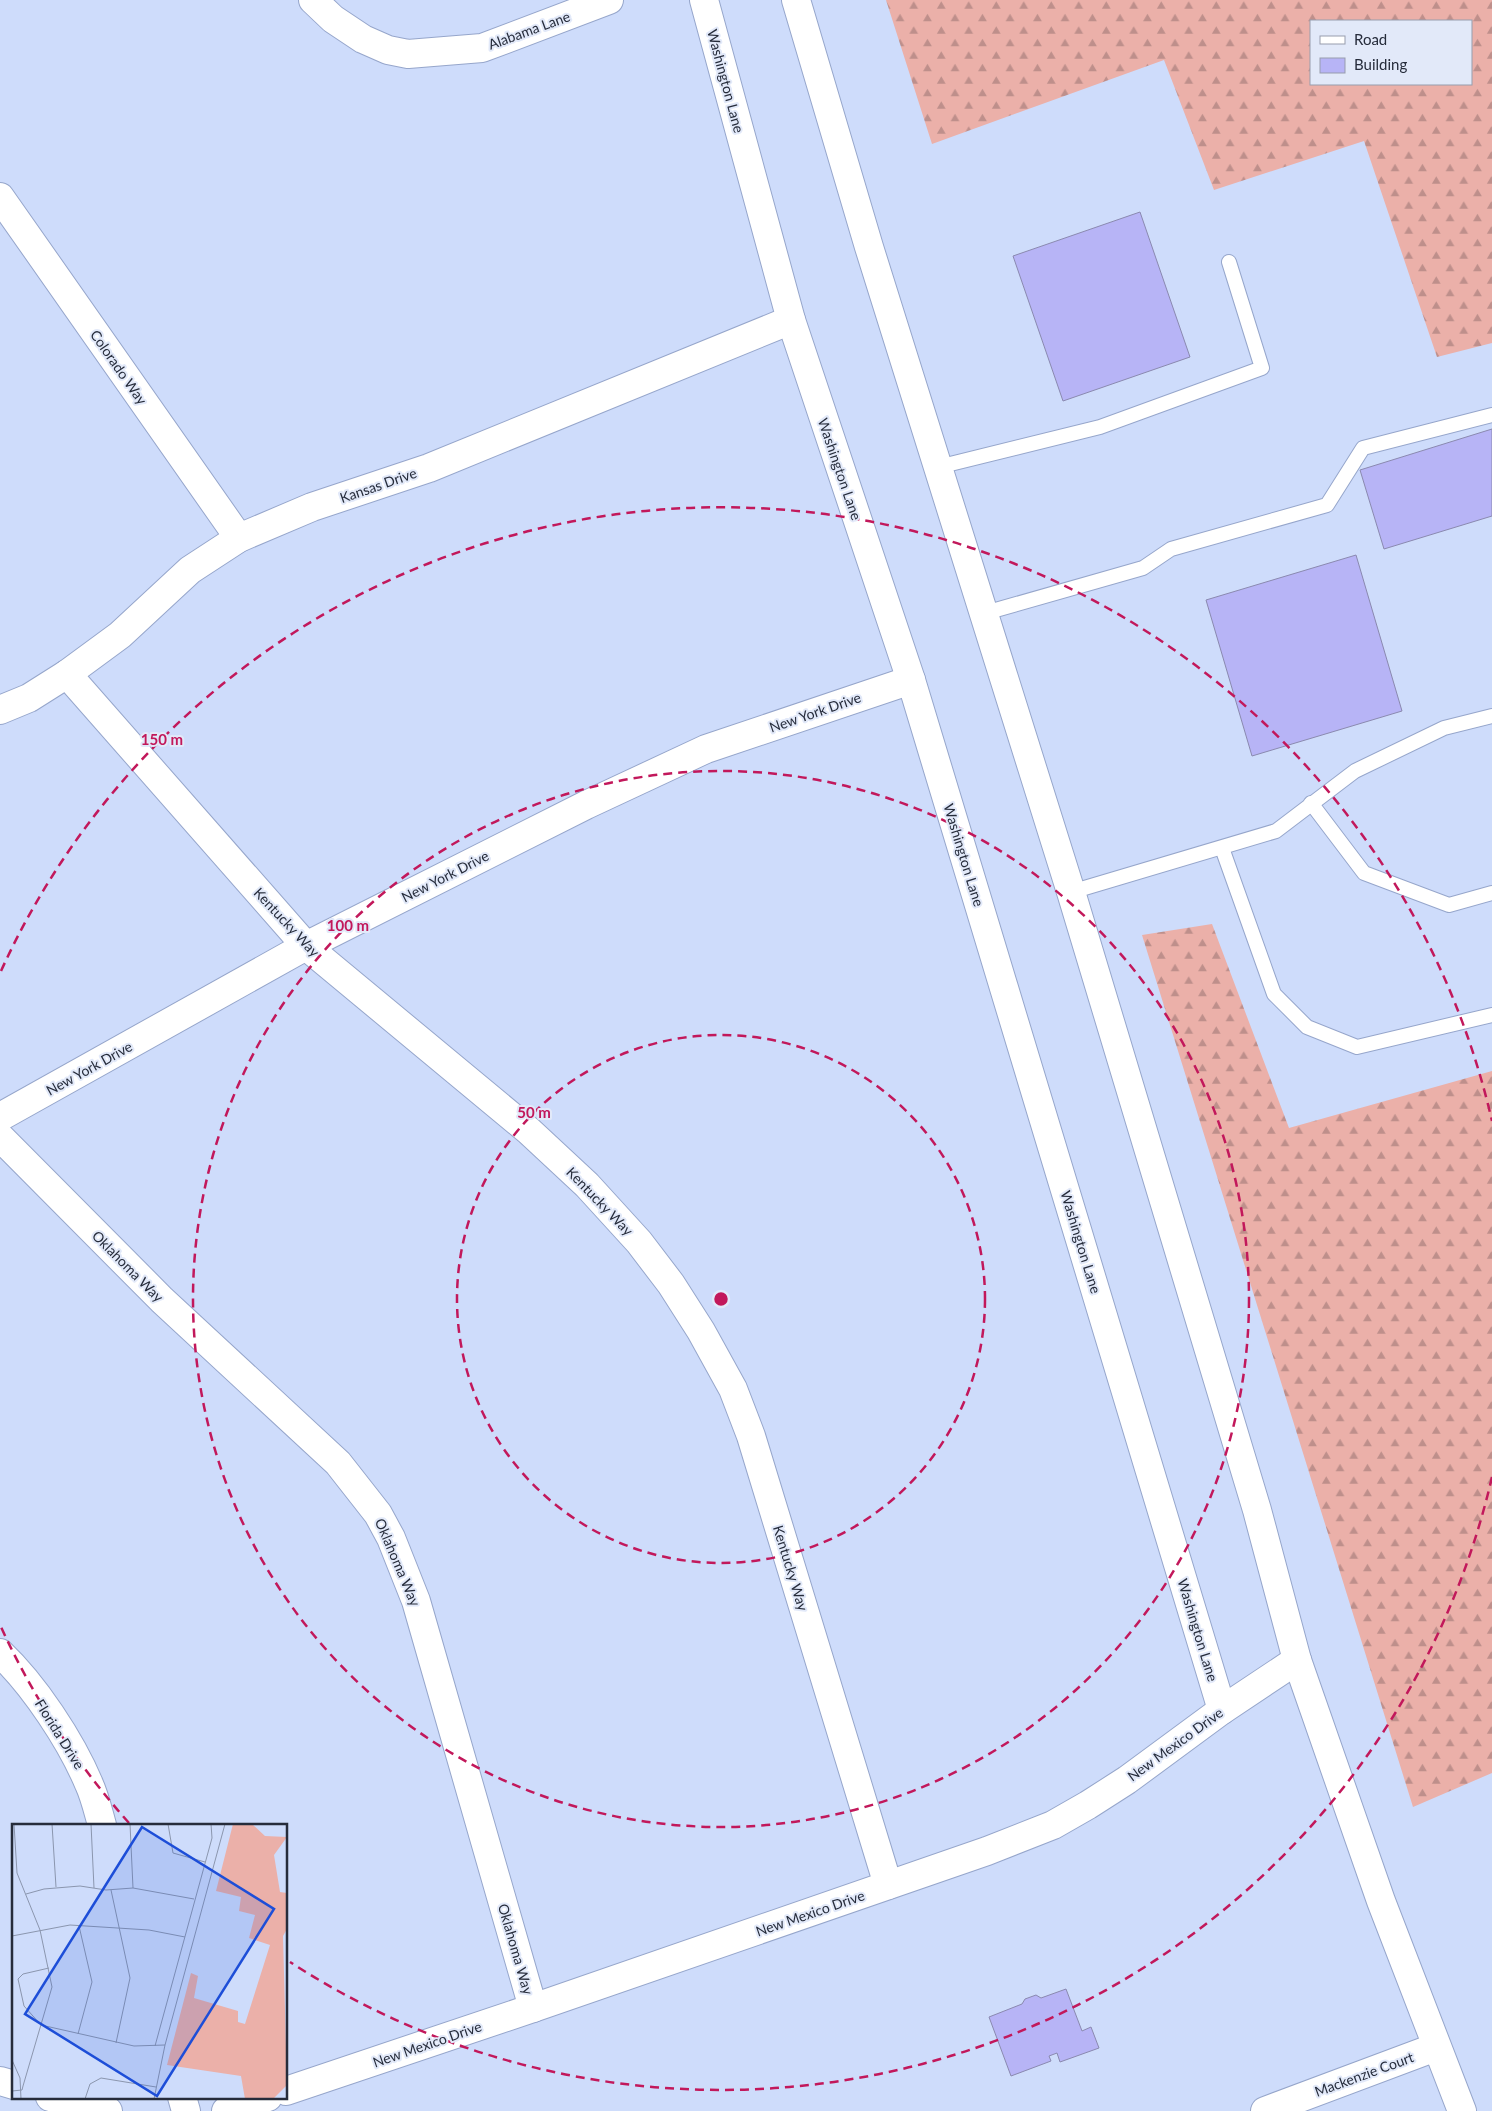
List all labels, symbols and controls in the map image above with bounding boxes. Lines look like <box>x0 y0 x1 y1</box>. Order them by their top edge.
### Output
street label: Alabama Lane <box>486 7 572 53</box>
legend <box>1310 20 1472 85</box>
street label: Washington Lane <box>704 27 748 135</box>
text: Road <box>1354 30 1387 48</box>
text: Building <box>1354 55 1407 73</box>
street label: Colorado Way <box>87 326 151 408</box>
street label: Washington Lane <box>815 416 865 522</box>
street label: Kansas Drive <box>337 464 419 506</box>
street label: New York Drive <box>767 688 863 736</box>
text: 150 m <box>141 730 183 748</box>
street label: Washington Lane <box>940 802 988 908</box>
street label: New York Drive <box>398 847 492 905</box>
street label: Kentucky Way <box>251 884 324 961</box>
text: 100 m <box>327 916 369 934</box>
street label: New York Drive <box>43 1037 135 1099</box>
text: 50 m <box>517 1103 551 1121</box>
street label: Kentucky Way <box>563 1163 637 1239</box>
street label: Washington Lane <box>1057 1189 1105 1295</box>
street label: Oklahoma Way <box>89 1227 168 1306</box>
centre of rings <box>712 1290 730 1308</box>
street label: Oklahoma Way <box>372 1516 424 1609</box>
street label: Kentucky Way <box>770 1523 812 1614</box>
street label: Washington Lane <box>1174 1577 1222 1683</box>
street label: Florida Drive <box>32 1696 88 1772</box>
street label: New Mexico Drive <box>1124 1704 1226 1784</box>
inset map <box>12 1824 288 2098</box>
street label: New Mexico Drive <box>753 1886 867 1940</box>
street label: Oklahoma Way <box>495 1902 537 1997</box>
street label: New Mexico Drive <box>370 2017 484 2071</box>
street label: Mackenzie Court <box>1312 2048 1416 2100</box>

